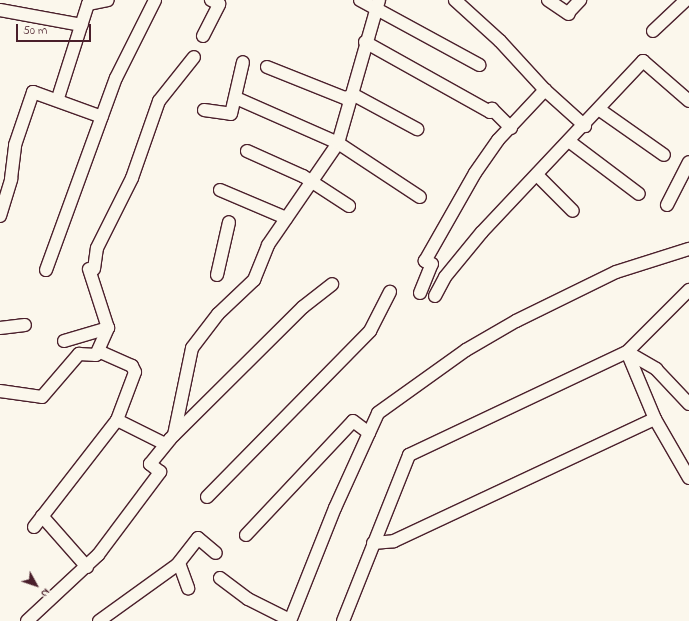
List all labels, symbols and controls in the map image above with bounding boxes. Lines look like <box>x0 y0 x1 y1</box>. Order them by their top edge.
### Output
scale bar <box>18 16 93 42</box>
text: 50 m <box>23 22 47 40</box>
north arrow <box>16 565 56 605</box>
text: N <box>37 585 54 601</box>

